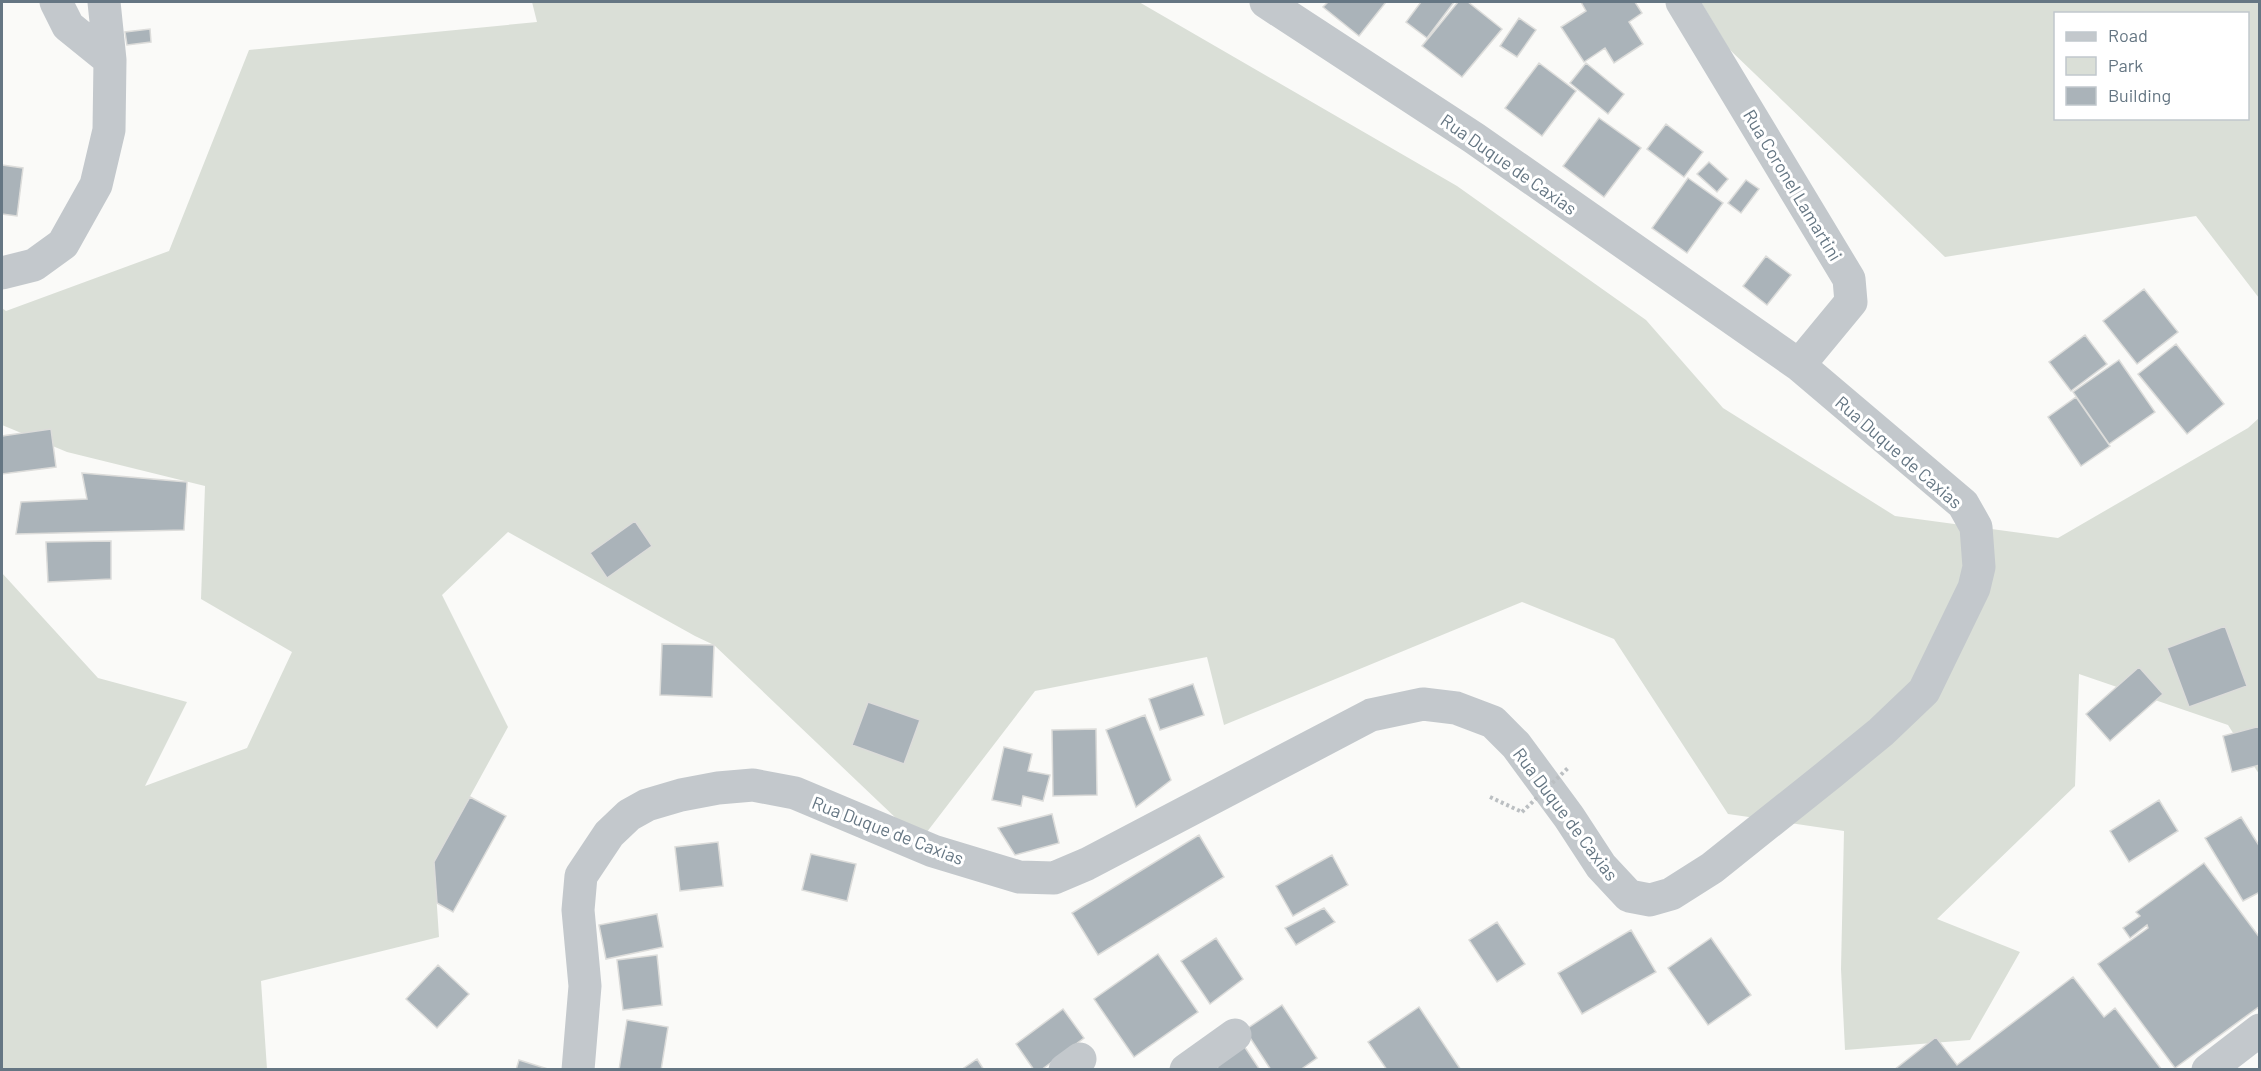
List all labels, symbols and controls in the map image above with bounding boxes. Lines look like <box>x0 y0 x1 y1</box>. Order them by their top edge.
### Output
legend <box>2054 12 2249 120</box>
text: Road <box>2108 24 2148 46</box>
text: Park <box>2108 54 2143 76</box>
text: Building <box>2108 84 2171 106</box>
street label: Rua Coronel Lamartini <box>1739 105 1847 265</box>
street label: Rua Duque de Caxias <box>1437 109 1581 219</box>
street label: Rua Duque de Caxias <box>1831 391 1967 513</box>
street label: Rua Duque de Caxias <box>1509 743 1623 885</box>
street label: Rua Duque de Caxias <box>809 791 967 869</box>

